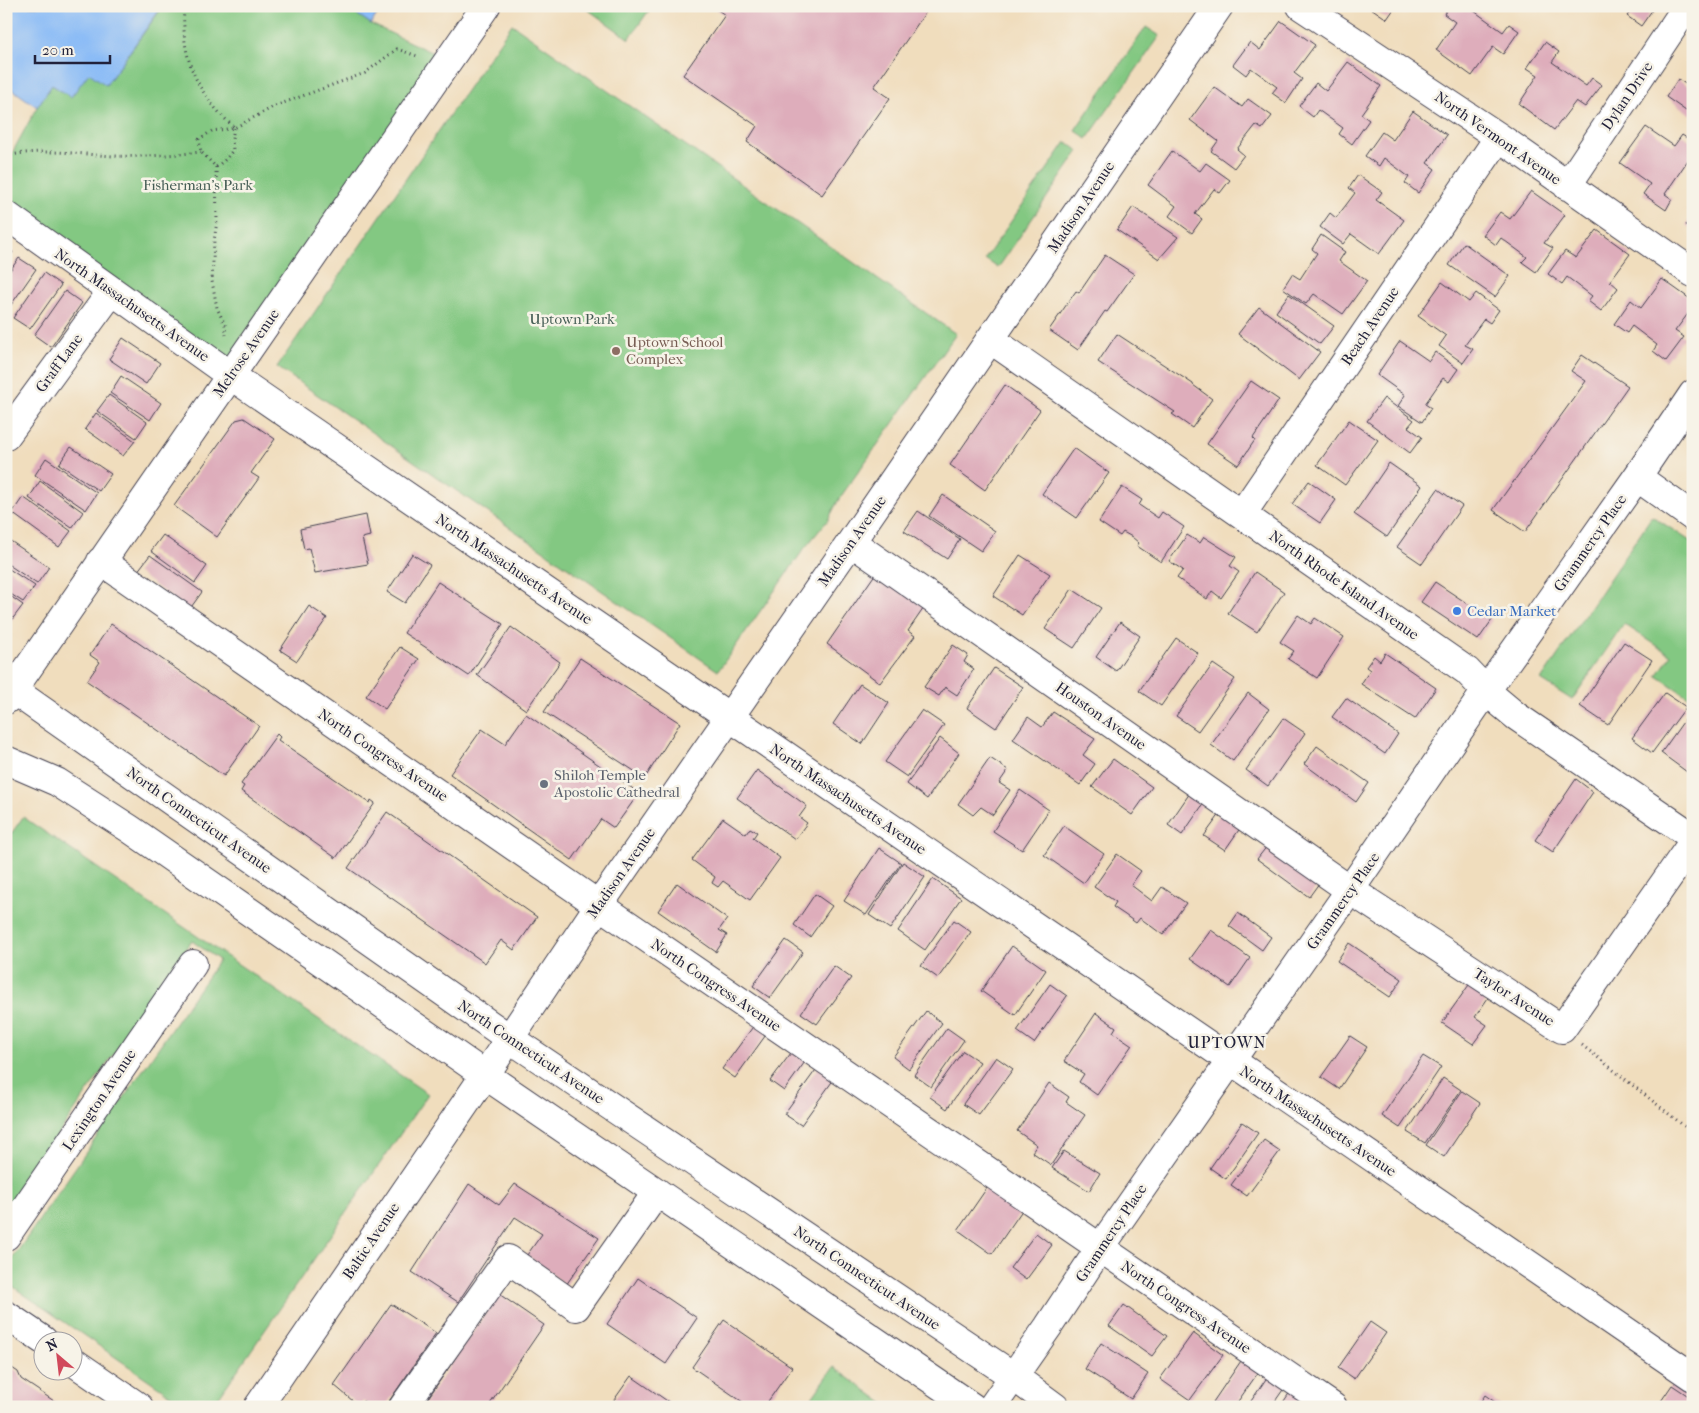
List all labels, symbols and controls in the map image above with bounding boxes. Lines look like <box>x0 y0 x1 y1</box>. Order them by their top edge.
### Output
scale bar <box>35 32 110 64</box>
text: 20 m <box>42 41 74 59</box>
street label: Dylan Drive <box>1597 58 1657 134</box>
street label: North Vermont Avenue <box>1431 88 1565 189</box>
street label: Madison Avenue <box>1044 157 1119 256</box>
park label: Fisherman's Park <box>143 176 253 194</box>
street label: North Massachusetts Avenue <box>51 245 213 366</box>
street label: Beach Avenue <box>1337 283 1403 369</box>
street label: Melrose Avenue <box>209 305 283 401</box>
park label: Uptown Park <box>529 310 615 328</box>
street label: Graff Lane <box>32 330 87 396</box>
place label: Uptown School Complex <box>626 333 723 368</box>
marker: Uptown School Complex <box>610 345 622 357</box>
street label: Grammercy Place <box>1550 490 1631 595</box>
street label: Madison Avenue <box>814 492 890 590</box>
street label: North Massachusetts Avenue <box>432 510 596 628</box>
street label: North Rhode Island Avenue <box>1266 526 1423 644</box>
place label: Cedar Market <box>1467 602 1557 620</box>
marker: Cedar Market <box>1451 605 1463 617</box>
street label: Houston Avenue <box>1052 678 1150 754</box>
street label: North Congress Avenue <box>315 705 452 806</box>
street label: North Massachusetts Avenue <box>766 740 930 858</box>
street label: North Connecticut Avenue <box>123 763 275 877</box>
place label: Shiloh Temple Apostolic Cathedral <box>553 766 680 801</box>
marker: Shiloh Temple Apostolic Cathedral <box>538 778 550 790</box>
street label: Madison Avenue <box>583 824 659 922</box>
street label: Grammercy Place <box>1303 848 1384 953</box>
street label: North Congress Avenue <box>648 935 785 1036</box>
street label: Taylor Avenue <box>1470 964 1558 1030</box>
street label: North Connecticut Avenue <box>454 996 608 1108</box>
district label: UPTOWN <box>1187 1033 1267 1052</box>
street label: Lexington Avenue <box>58 1045 140 1154</box>
street label: North Massachusetts Avenue <box>1236 1062 1400 1180</box>
street label: Grammercy Place <box>1072 1180 1151 1285</box>
street label: Baltic Avenue <box>339 1199 404 1283</box>
street label: North Connecticut Avenue <box>790 1222 944 1334</box>
street label: North Congress Avenue <box>1118 1257 1255 1358</box>
north arrow <box>32 1330 82 1380</box>
text: N <box>43 1335 61 1355</box>

